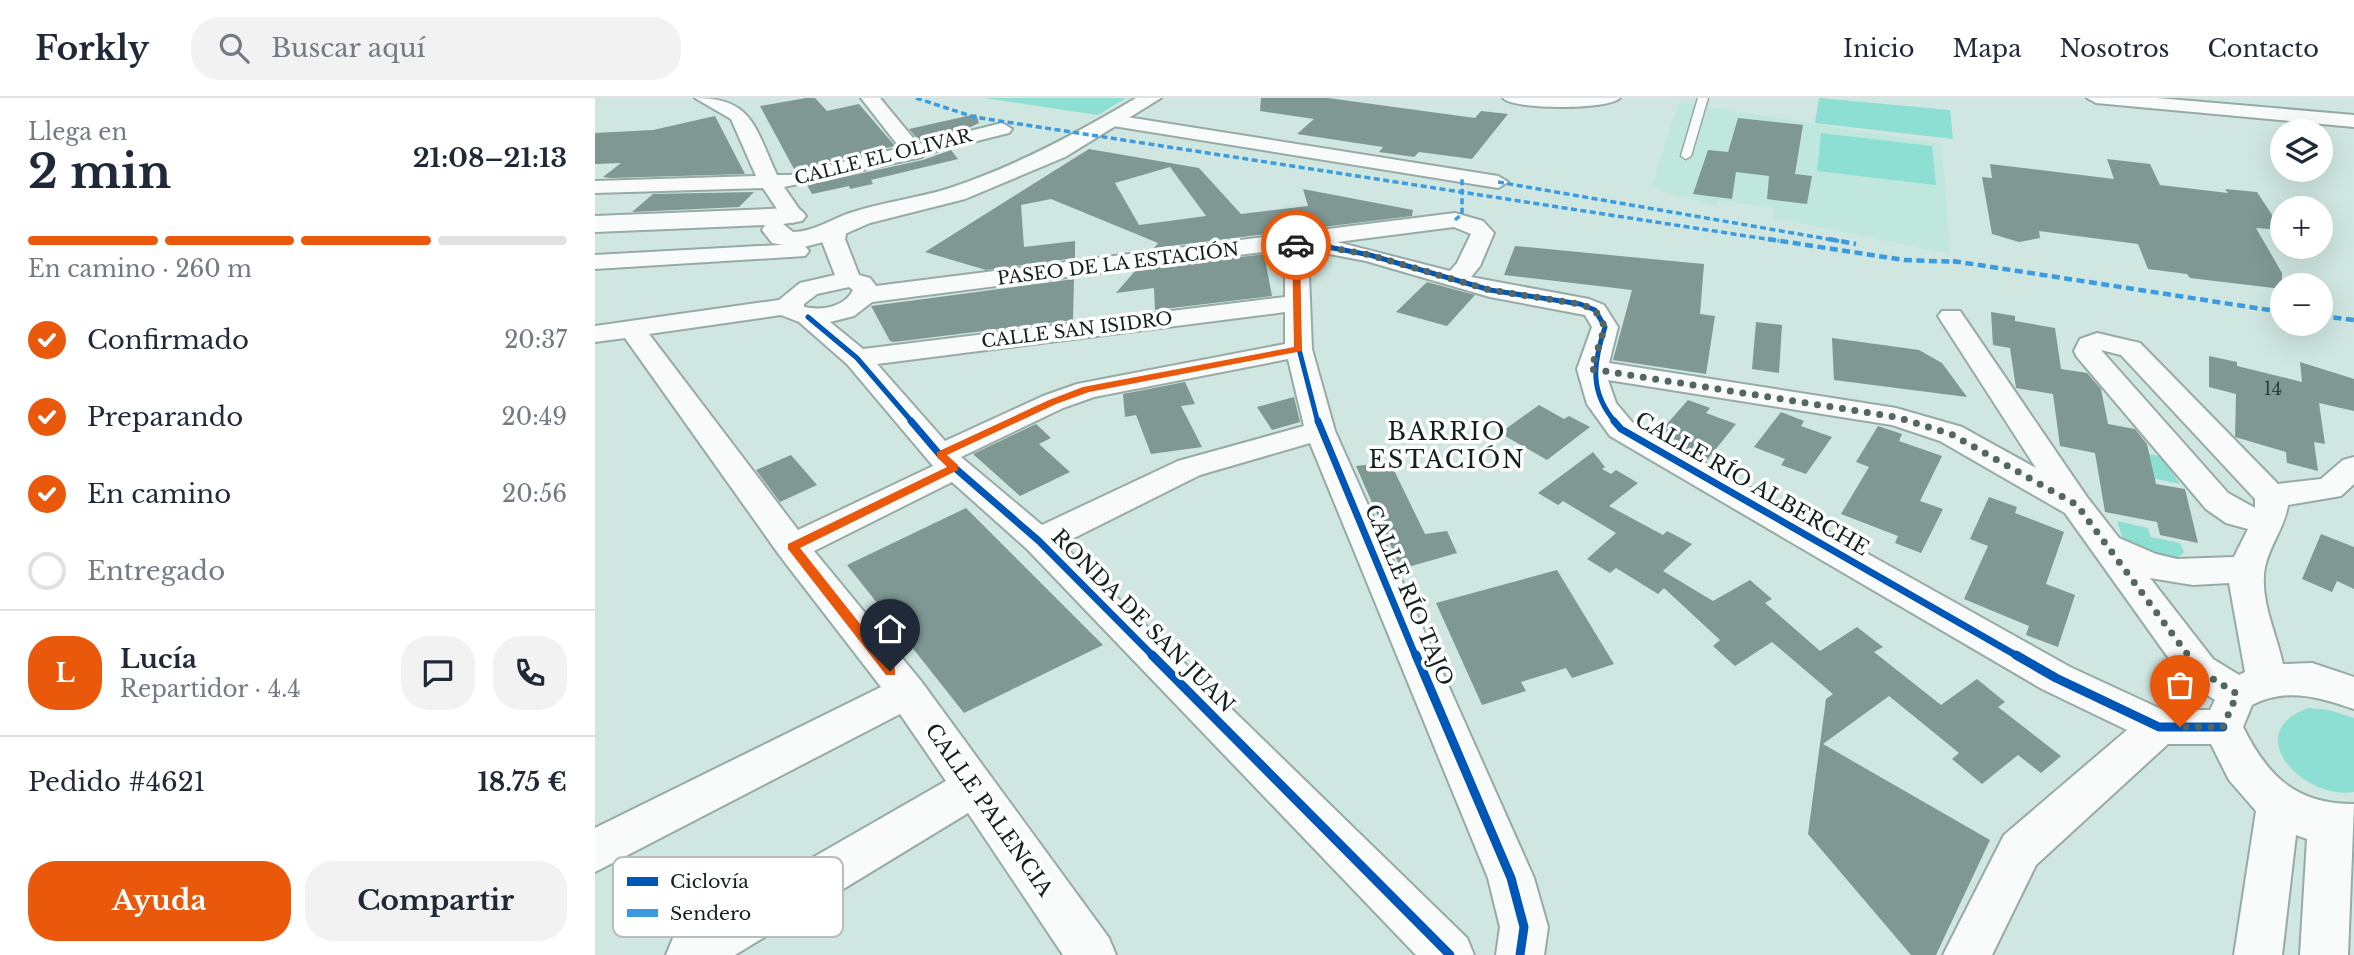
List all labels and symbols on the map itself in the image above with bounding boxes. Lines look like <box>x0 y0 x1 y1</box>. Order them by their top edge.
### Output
street label: CALLE EL OLIVAR <box>792 124 975 190</box>
courier <box>1261 210 1331 280</box>
street label: PASEO DE LA ESTACIÓN <box>996 237 1240 290</box>
street label: CALLE SAN ISIDRO <box>980 307 1174 353</box>
house number: 14 <box>2264 378 2282 400</box>
street label: CALLE RÍO ALBERCHE <box>1631 406 1873 562</box>
district label: BARRIO ESTACIÓN <box>1368 417 1526 474</box>
street label: CALLE RÍO TAJO <box>1359 500 1459 690</box>
street label: RONDA DE SAN JUAN <box>1046 524 1240 718</box>
pin <box>860 599 920 671</box>
pin <box>2150 655 2210 727</box>
street label: CALLE PALENCIA <box>919 718 1059 902</box>
legend <box>613 857 843 937</box>
text: Ciclovía <box>670 870 749 893</box>
text: Sendero <box>670 902 751 925</box>

